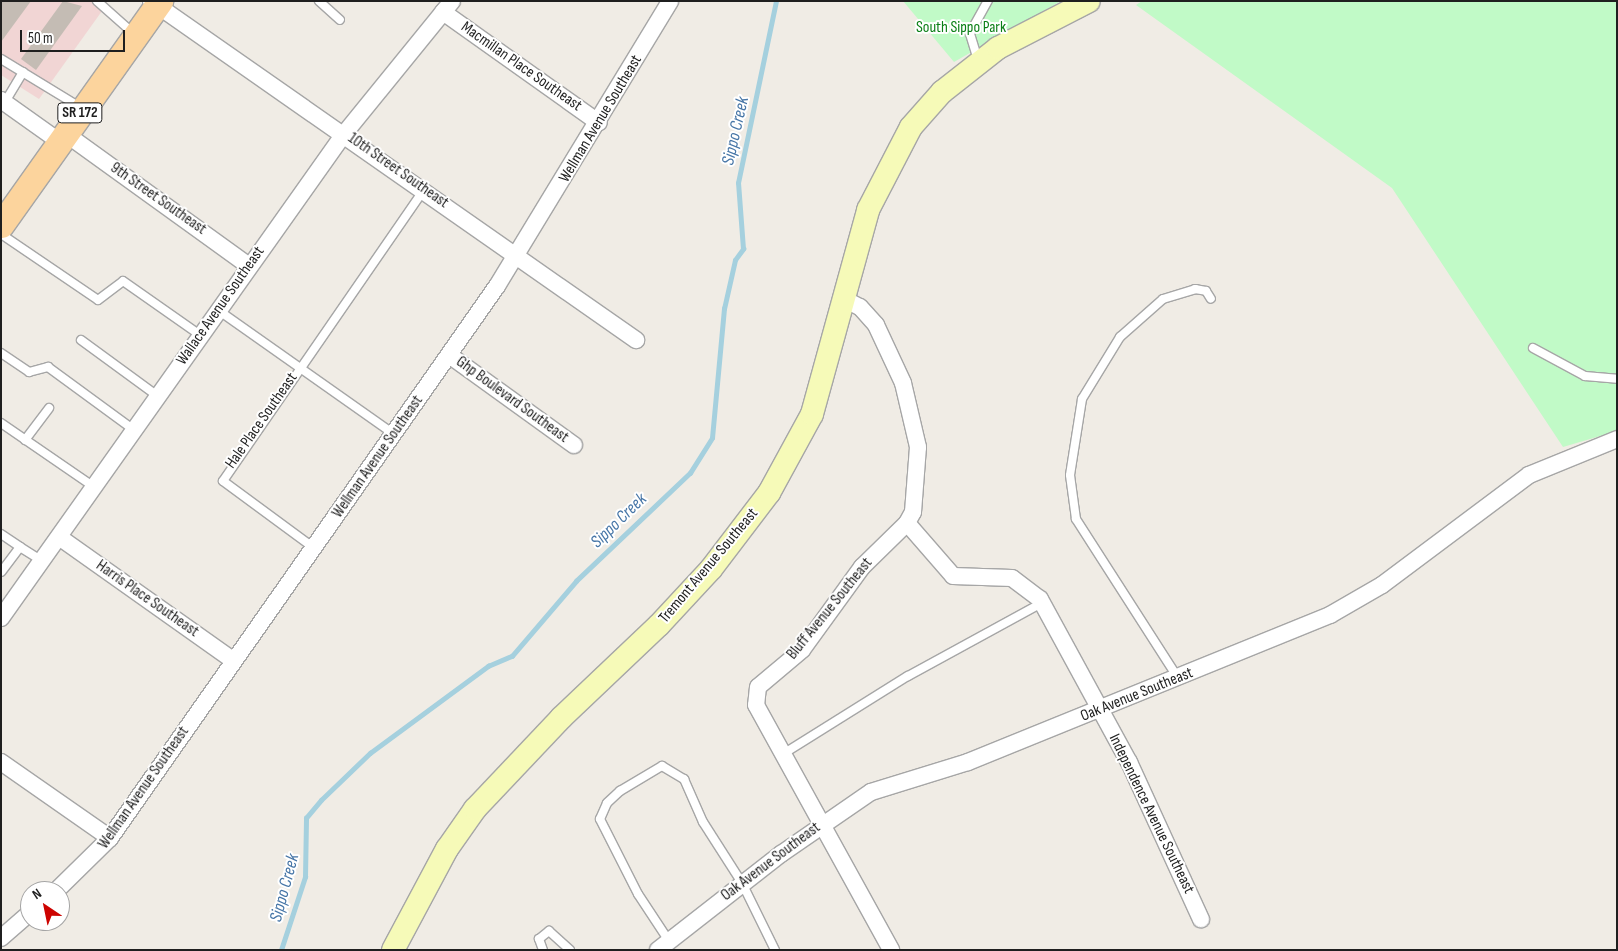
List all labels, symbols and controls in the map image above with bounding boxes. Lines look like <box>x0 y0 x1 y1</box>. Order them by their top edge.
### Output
street label: Macmillan Place Southeast <box>457 18 585 116</box>
park label: South Sippo Park <box>916 18 1006 38</box>
scale bar <box>22 20 128 52</box>
text: 50 m <box>28 29 53 48</box>
street label: Wellman Avenue Southeast <box>555 52 647 186</box>
water label: Sippo Creek <box>718 95 754 167</box>
road number: SR 172 <box>56 100 104 126</box>
street label: 10th Street Southeast <box>344 129 452 213</box>
street label: 9th Street Southeast <box>106 159 210 239</box>
street label: Wallace Avenue Southeast <box>173 243 269 369</box>
street label: Ghp Boulevard Southeast <box>452 353 572 447</box>
street label: Hale Place Southeast <box>222 369 302 473</box>
street label: Wellman Avenue Southeast <box>329 392 427 522</box>
water label: Sippo Creek <box>586 489 652 553</box>
street label: Tremont Avenue Southeast <box>655 505 763 627</box>
street label: Bluff Avenue Southeast <box>783 554 877 664</box>
street label: Harris Place Southeast <box>92 556 202 642</box>
street label: Oak Avenue Southeast <box>1078 664 1196 726</box>
street label: Wellman Avenue Southeast <box>95 723 193 853</box>
street label: Independence Avenue Southeast <box>1104 731 1198 897</box>
street label: Oak Avenue Southeast <box>718 818 824 906</box>
water label: Sippo Creek <box>266 852 304 924</box>
north arrow <box>20 881 70 931</box>
text: N <box>29 885 45 903</box>

